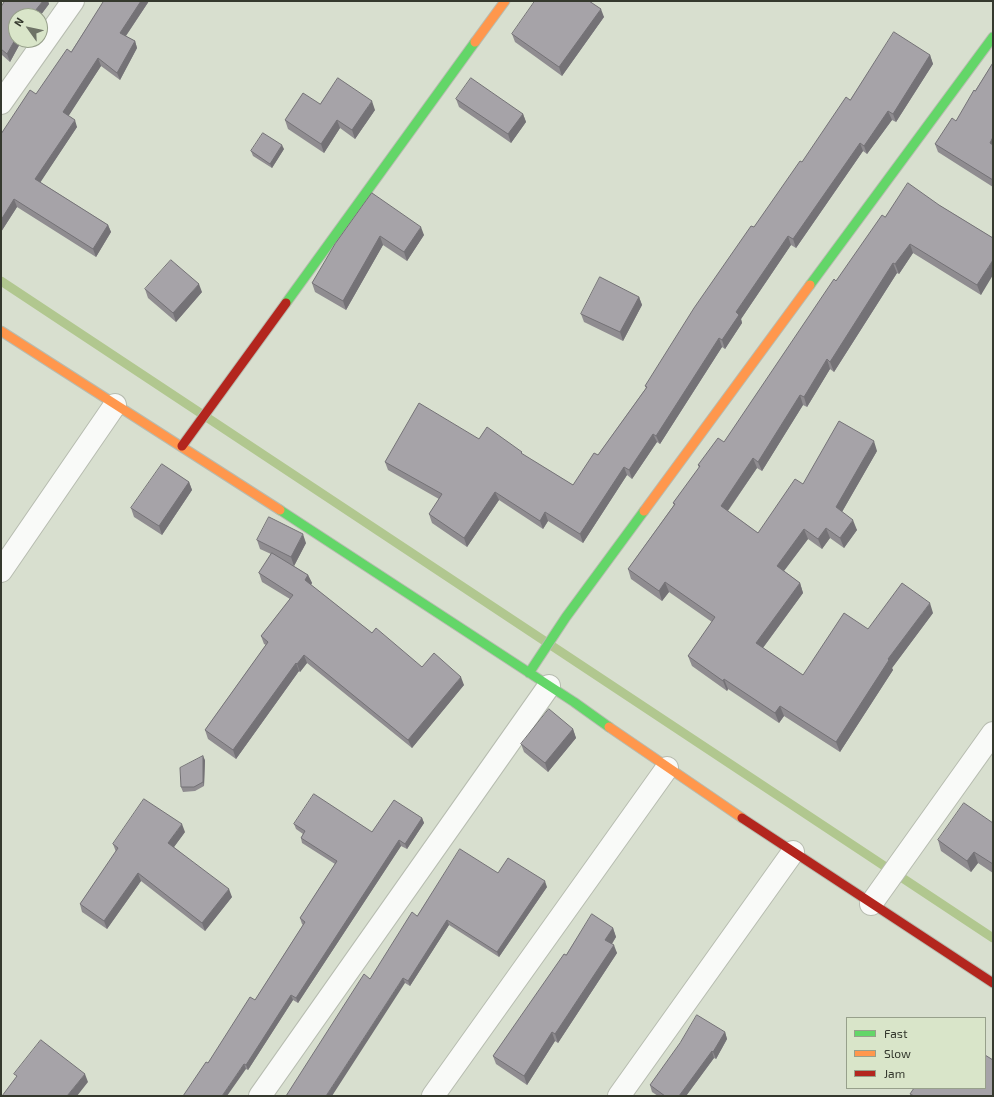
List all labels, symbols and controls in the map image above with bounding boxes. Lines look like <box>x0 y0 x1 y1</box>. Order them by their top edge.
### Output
north arrow <box>8 8 48 48</box>
text: N <box>11 15 26 29</box>
legend <box>846 1017 986 1089</box>
text: Fast <box>884 1026 907 1040</box>
text: Slow <box>884 1046 911 1060</box>
text: Jam <box>884 1066 905 1080</box>

